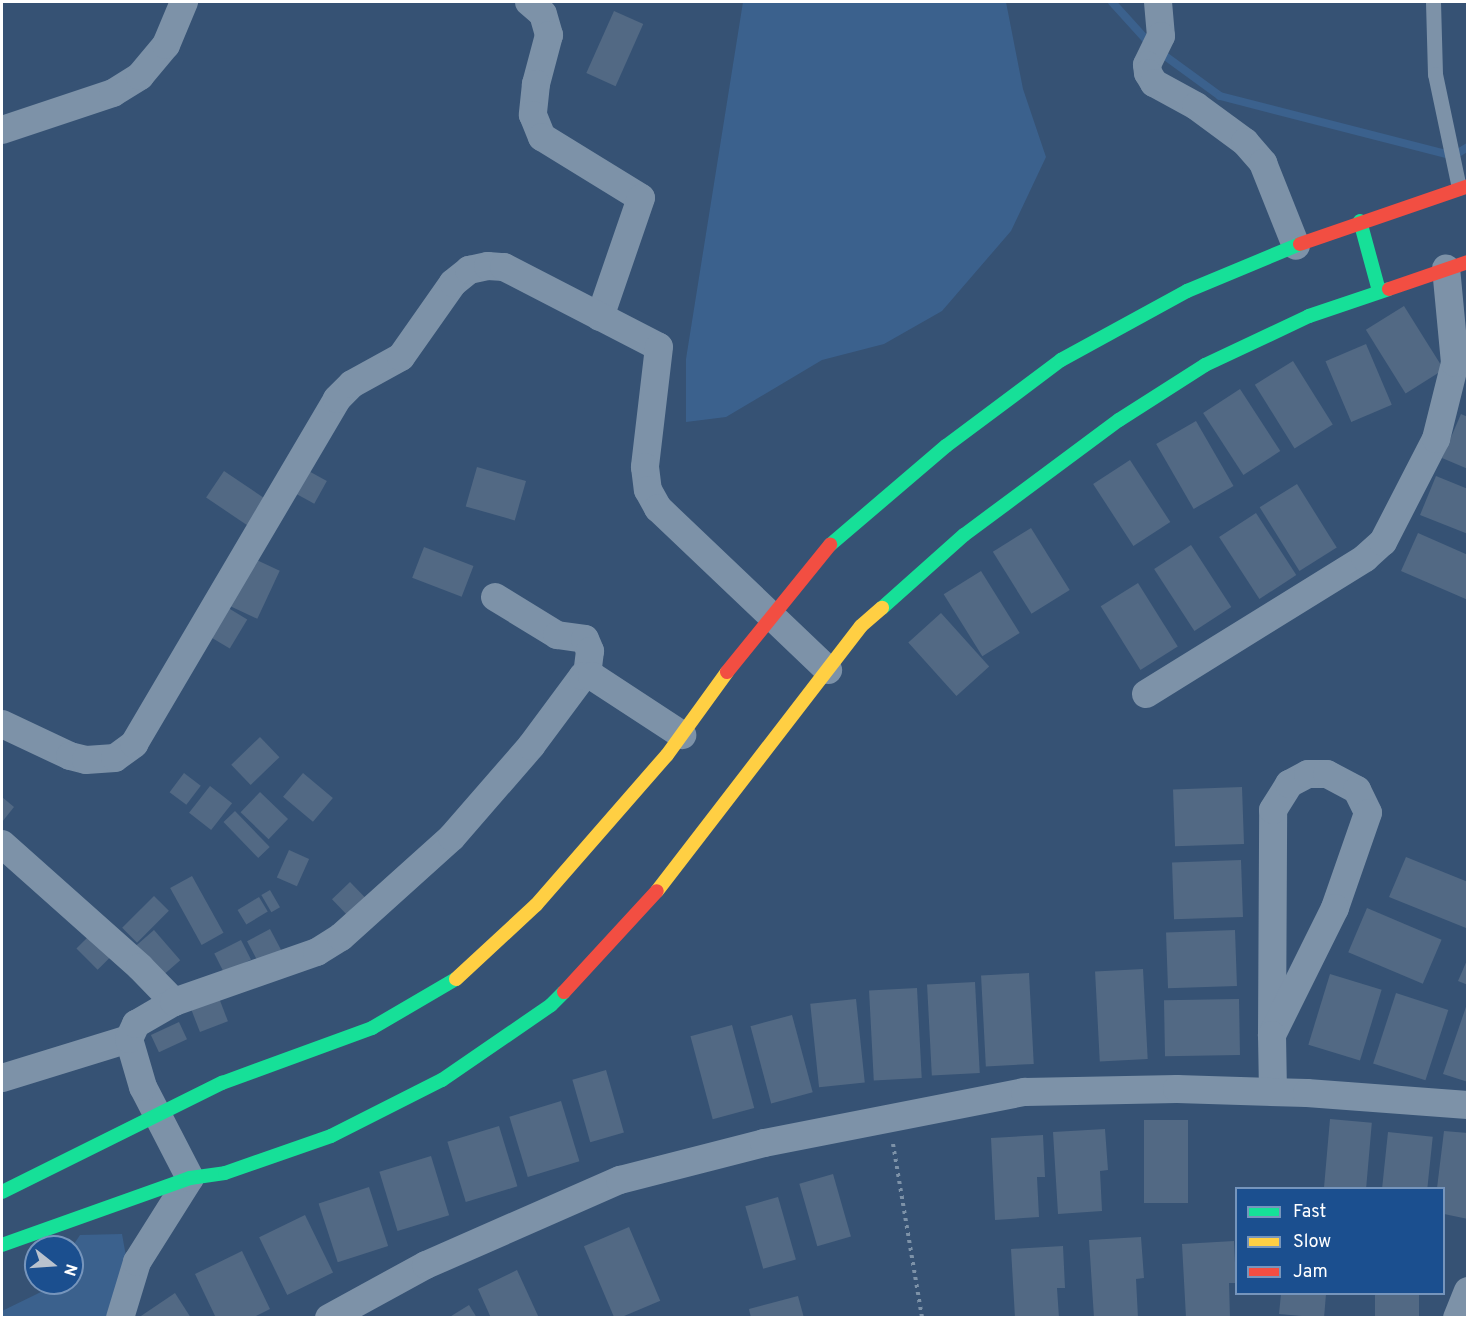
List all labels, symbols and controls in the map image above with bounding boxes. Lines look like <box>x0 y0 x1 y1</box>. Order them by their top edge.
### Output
legend <box>1235 1187 1445 1295</box>
text: Fast <box>1293 1201 1326 1224</box>
text: Slow <box>1293 1231 1331 1254</box>
north arrow <box>24 1235 84 1295</box>
text: N <box>58 1261 81 1278</box>
text: Jam <box>1293 1261 1328 1284</box>

